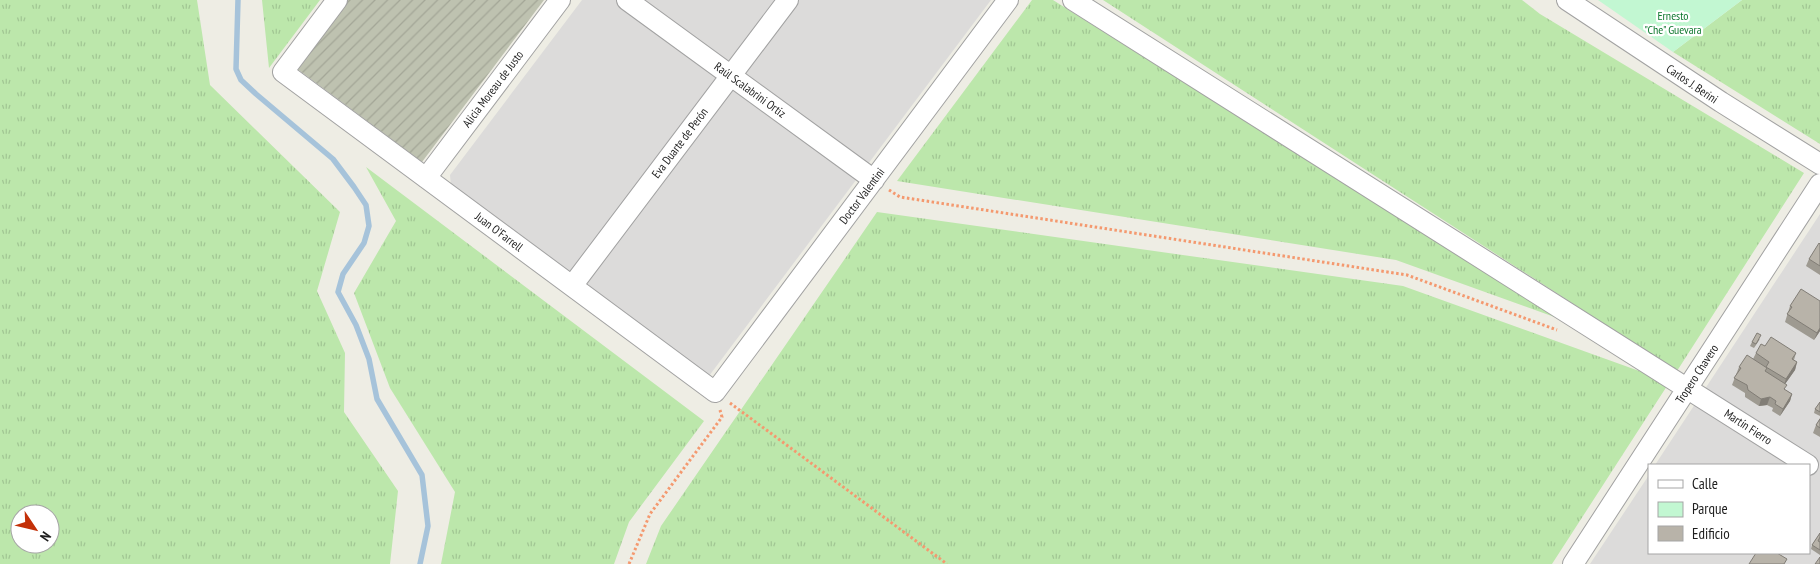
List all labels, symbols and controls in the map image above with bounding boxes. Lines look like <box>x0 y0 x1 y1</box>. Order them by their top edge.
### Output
park label: Ernesto "Che" Guevara <box>1644 8 1702 37</box>
street label: Alicia Moreau de Justo <box>459 47 526 130</box>
street label: Raúl Scalabrini Ortiz <box>712 59 789 121</box>
street label: Carlos J. Berini <box>1664 61 1721 106</box>
street label: Eva Duarte de Perón <box>648 105 711 181</box>
street label: Doctor Valentini <box>836 165 888 227</box>
street label: Juan O'Farrell <box>472 208 526 255</box>
street label: Tropero Chavero <box>1672 341 1721 406</box>
street label: Martín Fierro <box>1722 406 1775 448</box>
legend <box>1648 464 1810 554</box>
text: Calle <box>1692 474 1718 493</box>
text: Parque <box>1692 499 1728 518</box>
north arrow <box>10 504 60 554</box>
text: Edificio <box>1692 524 1730 543</box>
text: N <box>36 528 55 545</box>

